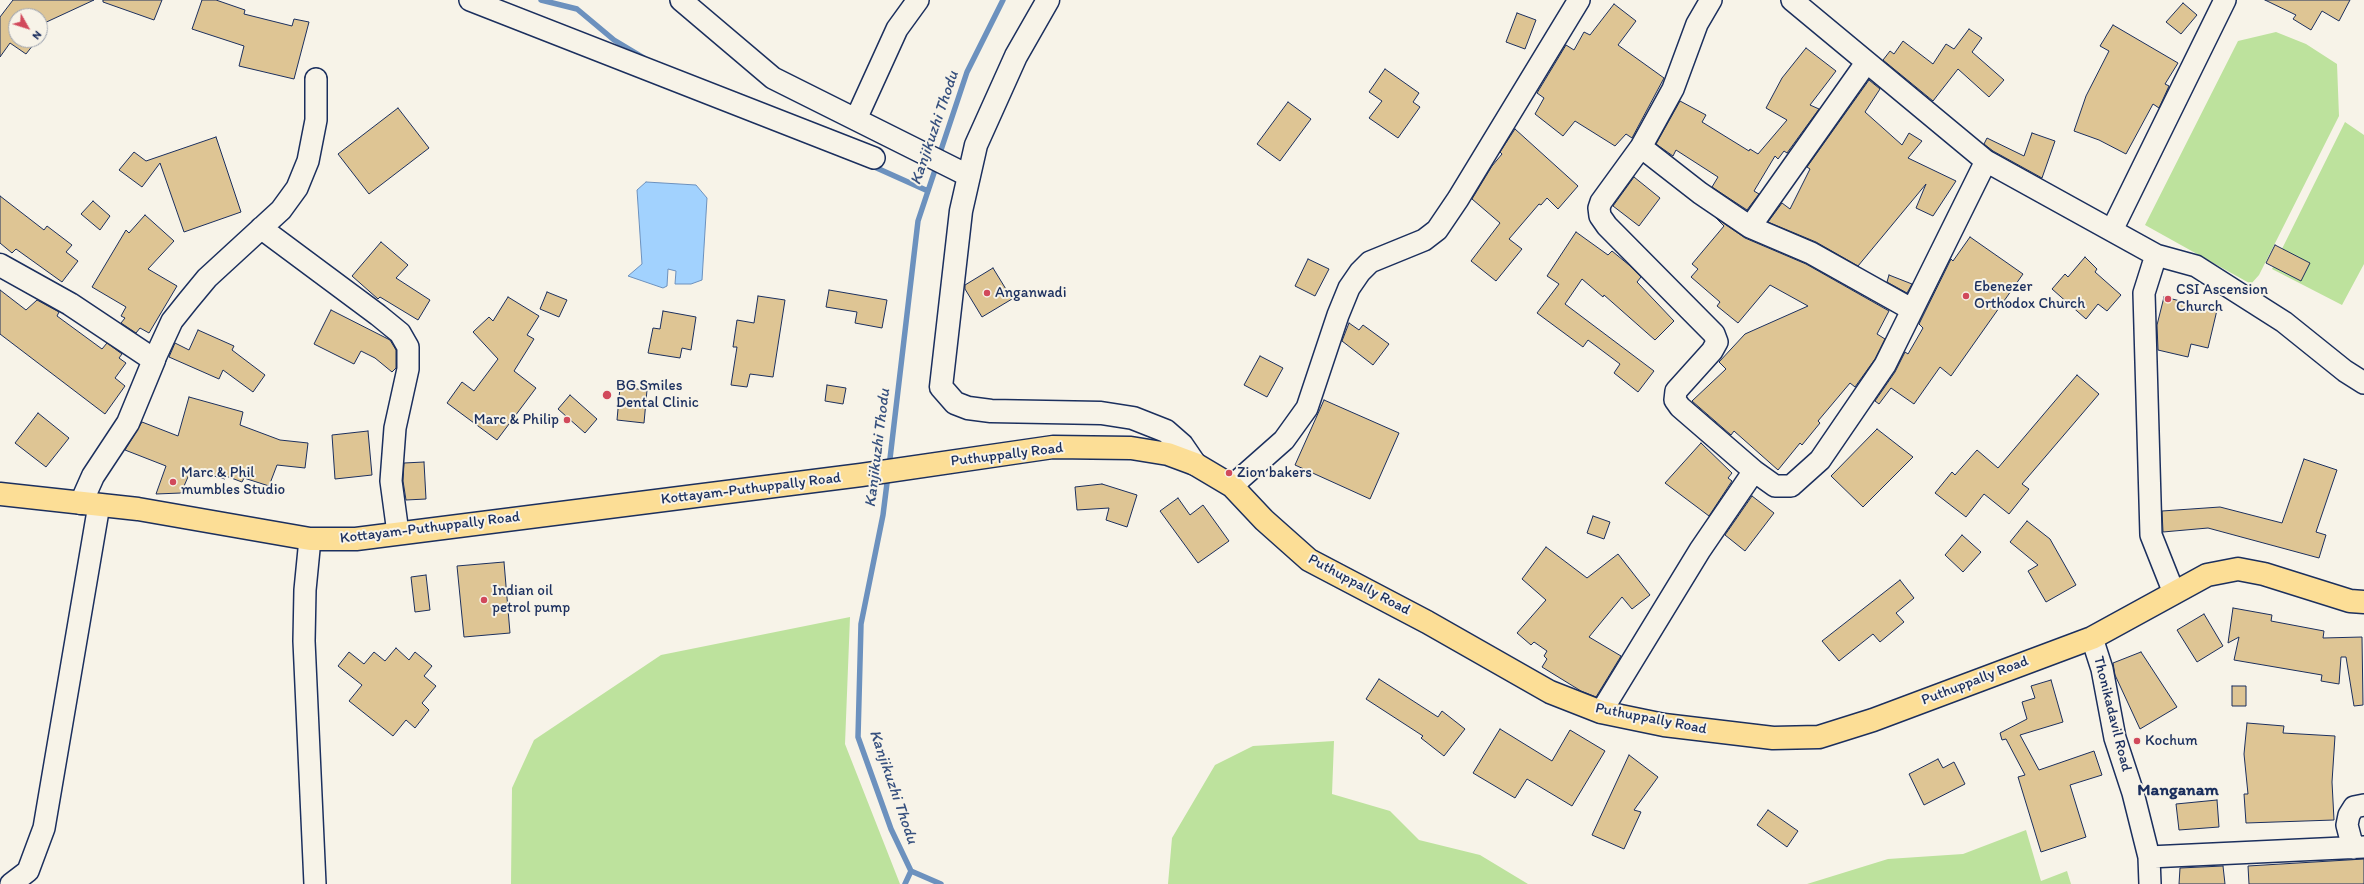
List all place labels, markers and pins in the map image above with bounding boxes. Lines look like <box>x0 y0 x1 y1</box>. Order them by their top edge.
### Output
place label: Ebenezer Orthodox Church <box>1974 278 2085 313</box>
place label: CSI Ascension Church <box>2176 281 2268 316</box>
place label: Anganwadi <box>995 284 1066 302</box>
marker: Anganwadi <box>982 288 992 298</box>
marker: Ebenezer Orthodox Church <box>1961 291 1971 301</box>
marker: CSI Ascension Church <box>2163 294 2173 304</box>
place label: BG Smiles Dental Clinic <box>616 377 699 412</box>
marker: BG Smiles Dental Clinic <box>601 389 613 401</box>
place label: Marc & Philip <box>474 411 559 429</box>
marker: Marc & Philip <box>562 415 572 425</box>
place label: Marc & Phil mumbles Studio <box>181 464 285 499</box>
place label: Zion bakers <box>1237 464 1312 482</box>
marker: Zion bakers <box>1224 468 1234 478</box>
marker: Marc & Phil mumbles Studio <box>168 477 178 487</box>
place label: Indian oil petrol pump <box>492 582 570 617</box>
marker: Indian oil petrol pump <box>479 595 489 605</box>
place label: Kochum <box>2145 732 2198 750</box>
marker: Kochum <box>2132 736 2142 746</box>

